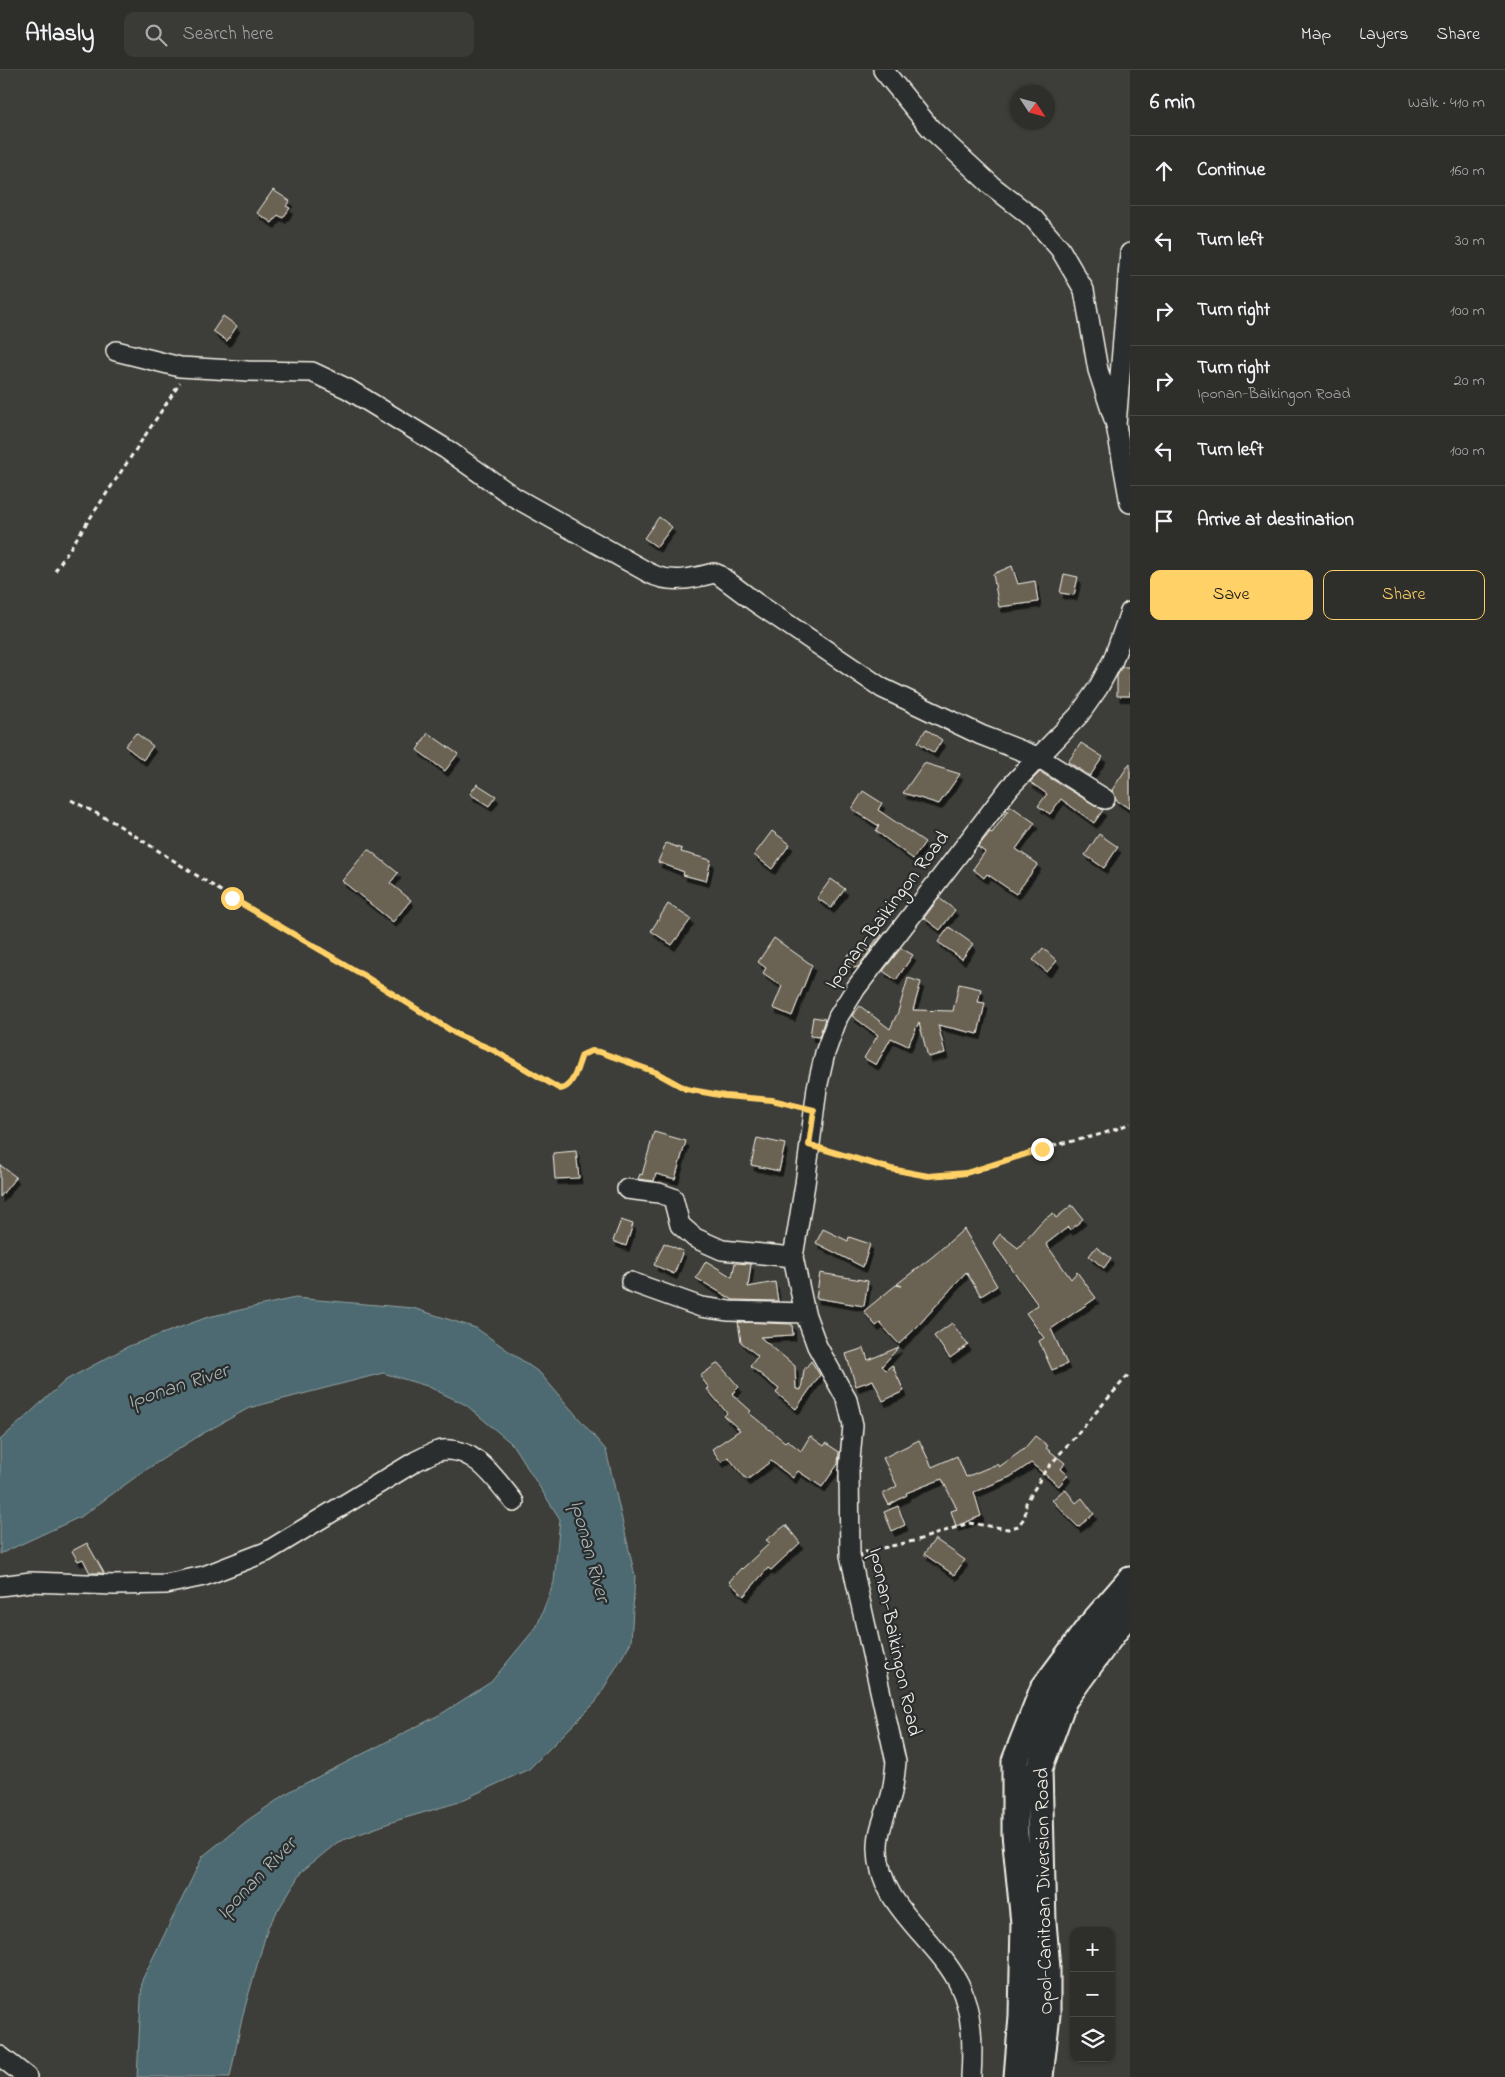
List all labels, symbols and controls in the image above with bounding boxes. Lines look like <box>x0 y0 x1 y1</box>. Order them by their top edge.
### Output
search box <box>124 12 474 57</box>
text: Atlasly <box>25 17 94 52</box>
icon: search <box>142 21 170 49</box>
text: Search here <box>182 21 273 48</box>
text: Map <box>1301 22 1331 48</box>
text: Layers <box>1359 22 1409 48</box>
text: Share <box>1437 22 1480 48</box>
north arrow <box>1010 85 1055 130</box>
text: 6 min <box>1150 88 1195 118</box>
text: Walk · 410 m <box>1408 91 1485 115</box>
icon: ahead <box>1150 157 1178 185</box>
text: Continue <box>1197 157 1265 184</box>
text: 160 m <box>1450 159 1485 183</box>
icon: left <box>1150 227 1178 255</box>
text: Turn left <box>1197 227 1264 254</box>
text: 30 m <box>1455 229 1485 253</box>
icon: right <box>1150 297 1178 325</box>
text: Turn right <box>1197 297 1270 324</box>
text: 100 m <box>1450 299 1485 323</box>
text: Turn right <box>1197 355 1270 382</box>
icon: right <box>1150 367 1178 395</box>
text: 20 m <box>1454 369 1485 393</box>
text: Iponan-Baikingon Road <box>1197 382 1350 406</box>
icon: left <box>1150 437 1178 465</box>
text: Turn left <box>1197 437 1264 464</box>
text: 100 m <box>1450 439 1485 463</box>
icon: arrive <box>1150 507 1178 535</box>
text: Arrive at destination <box>1197 507 1354 534</box>
button: Save <box>1150 570 1313 620</box>
button: Share <box>1323 570 1485 620</box>
street label: Iponan-Baikingon Road <box>819 826 958 997</box>
route start <box>221 887 244 910</box>
route end <box>1031 1138 1054 1161</box>
water label: Iponan River <box>124 1356 235 1417</box>
water label: Iponan River <box>561 1497 618 1608</box>
street label: Iponan-Baikingon Road <box>859 1545 928 1739</box>
street label: Opol-Canitoan Diversion Road <box>1028 1767 1062 2015</box>
water label: Iponan River <box>210 1829 306 1927</box>
map controls <box>1070 1927 1115 2062</box>
button: + <box>1070 1927 1115 1972</box>
button: − <box>1070 1972 1115 2017</box>
button: layers <box>1070 2017 1115 2062</box>

